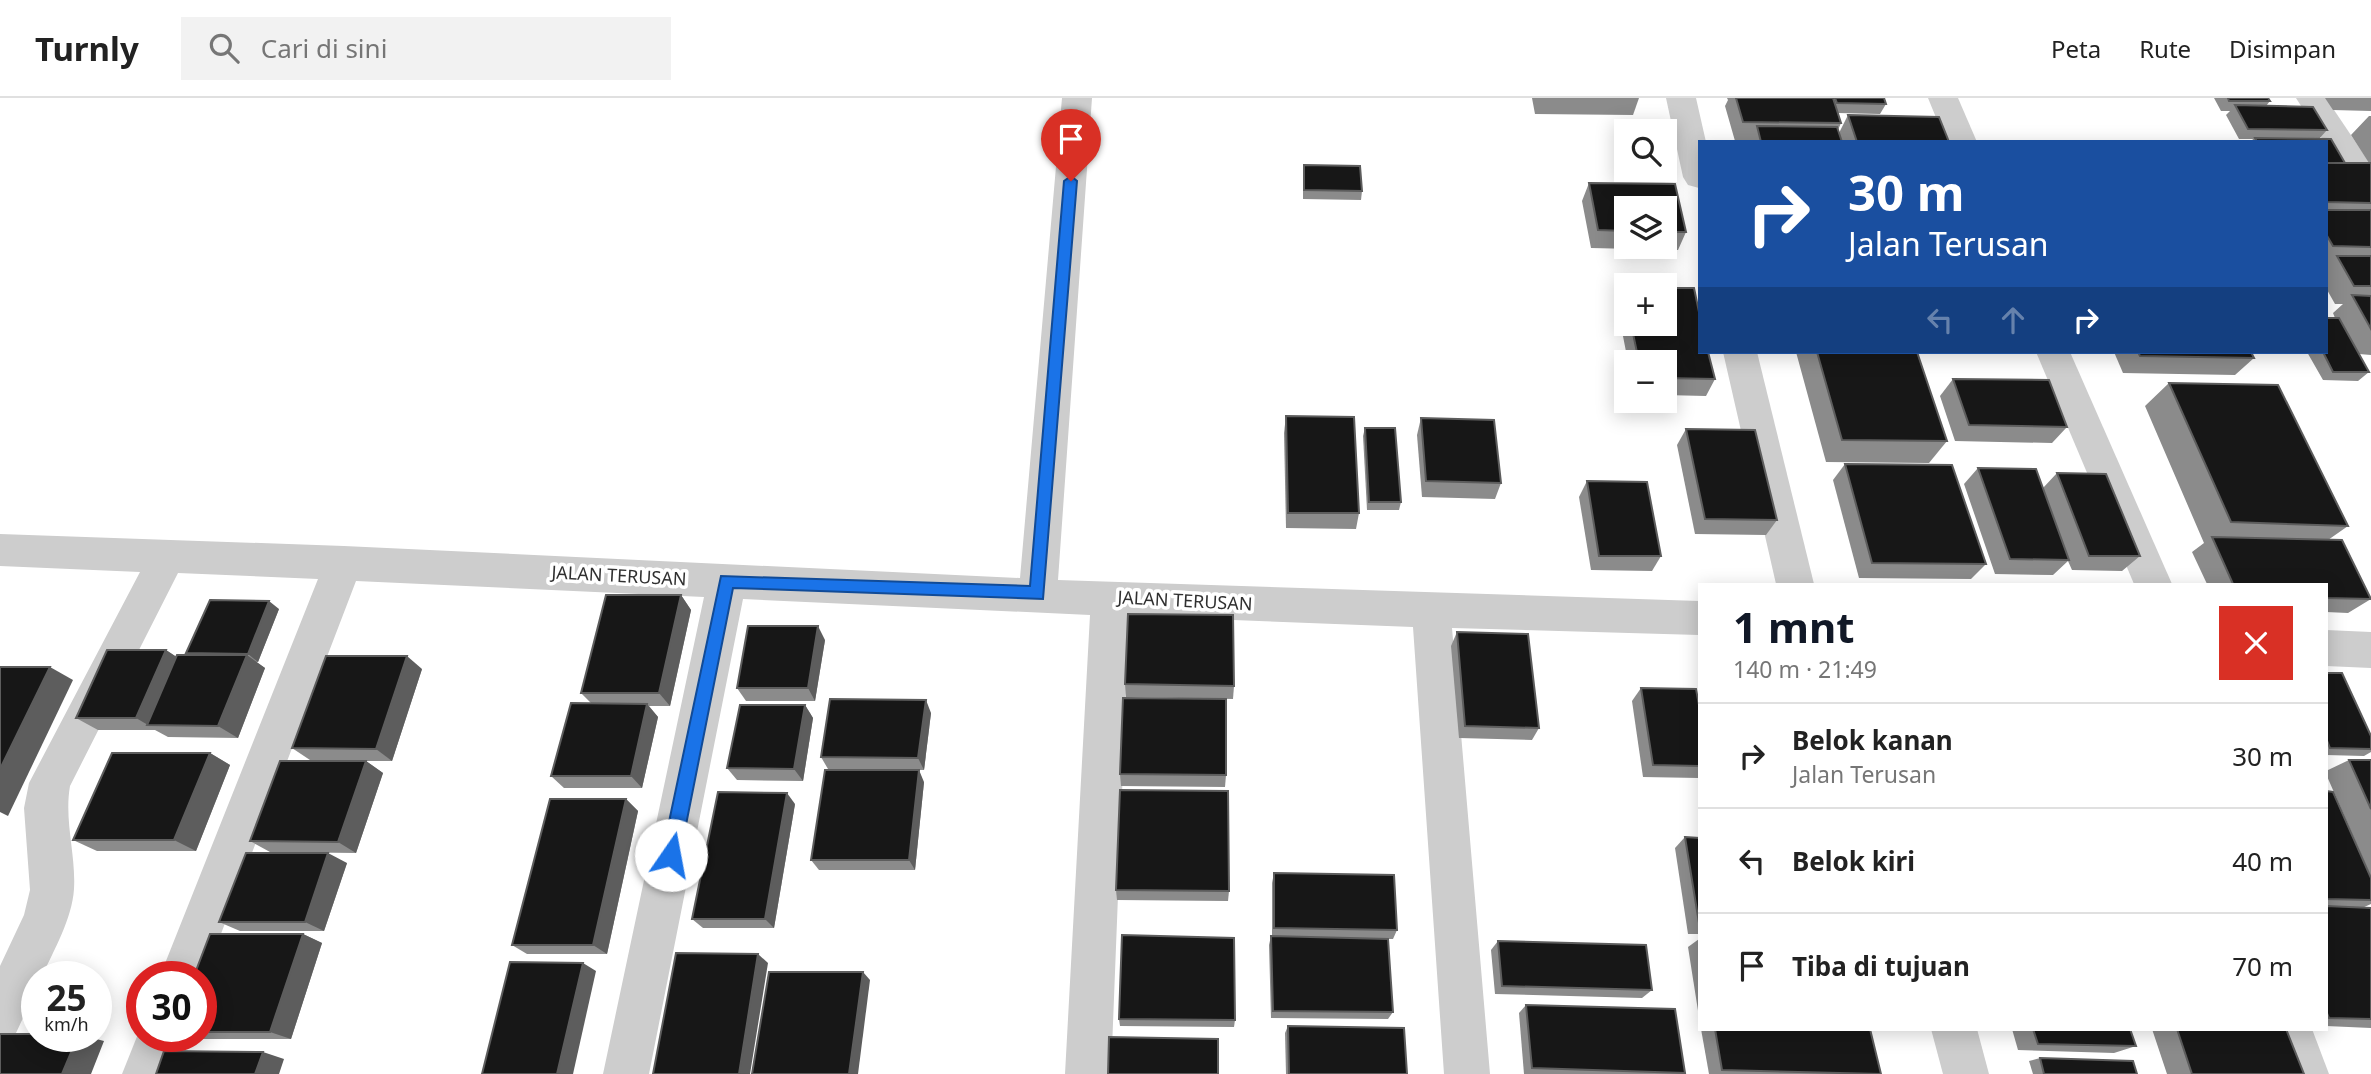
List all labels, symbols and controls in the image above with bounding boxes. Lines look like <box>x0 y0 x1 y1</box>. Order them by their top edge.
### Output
search box <box>181 17 671 80</box>
text: Turnly <box>35 26 139 71</box>
icon: search <box>205 29 243 67</box>
text: Cari di sini <box>261 30 387 66</box>
text: Peta <box>2051 32 2101 65</box>
text: Rute <box>2139 32 2191 65</box>
text: Disimpan <box>2229 32 2336 65</box>
pin <box>1041 109 1101 181</box>
map controls <box>1614 119 1677 413</box>
button: search <box>1614 119 1677 182</box>
icon: arrive <box>1052 120 1090 158</box>
text: 30 m <box>1848 159 1965 225</box>
icon: right <box>1733 168 1824 259</box>
button: layers <box>1614 196 1677 259</box>
text: Jalan Terusan <box>1848 222 2049 265</box>
button: + <box>1614 273 1677 336</box>
icon: left <box>1921 301 1959 339</box>
icon: ahead <box>1994 301 2032 339</box>
icon: right <box>2067 301 2105 339</box>
button: − <box>1614 350 1677 413</box>
street label: JALAN TERUSAN <box>549 559 687 591</box>
street label: JALAN TERUSAN <box>1115 584 1253 616</box>
text: 1 mnt <box>1733 598 1854 655</box>
button: close <box>2219 606 2293 680</box>
text: 140 m · 21:49 <box>1733 653 1877 685</box>
text: Belok kanan <box>1792 722 1953 758</box>
icon: right <box>1733 737 1771 775</box>
text: 30 m <box>2232 738 2293 774</box>
text: Jalan Terusan <box>1792 758 1936 790</box>
position arrow <box>634 818 708 892</box>
icon: left <box>1733 842 1771 880</box>
text: Belok kiri <box>1792 843 1915 879</box>
text: 40 m <box>2232 843 2293 879</box>
icon: arrive <box>1733 947 1771 985</box>
text: Tiba di tujuan <box>1792 948 1970 984</box>
text: 70 m <box>2232 948 2293 984</box>
speed limit sign: 30 <box>126 961 217 1052</box>
text: 25 <box>46 974 87 1021</box>
text: km/h <box>44 1012 89 1036</box>

